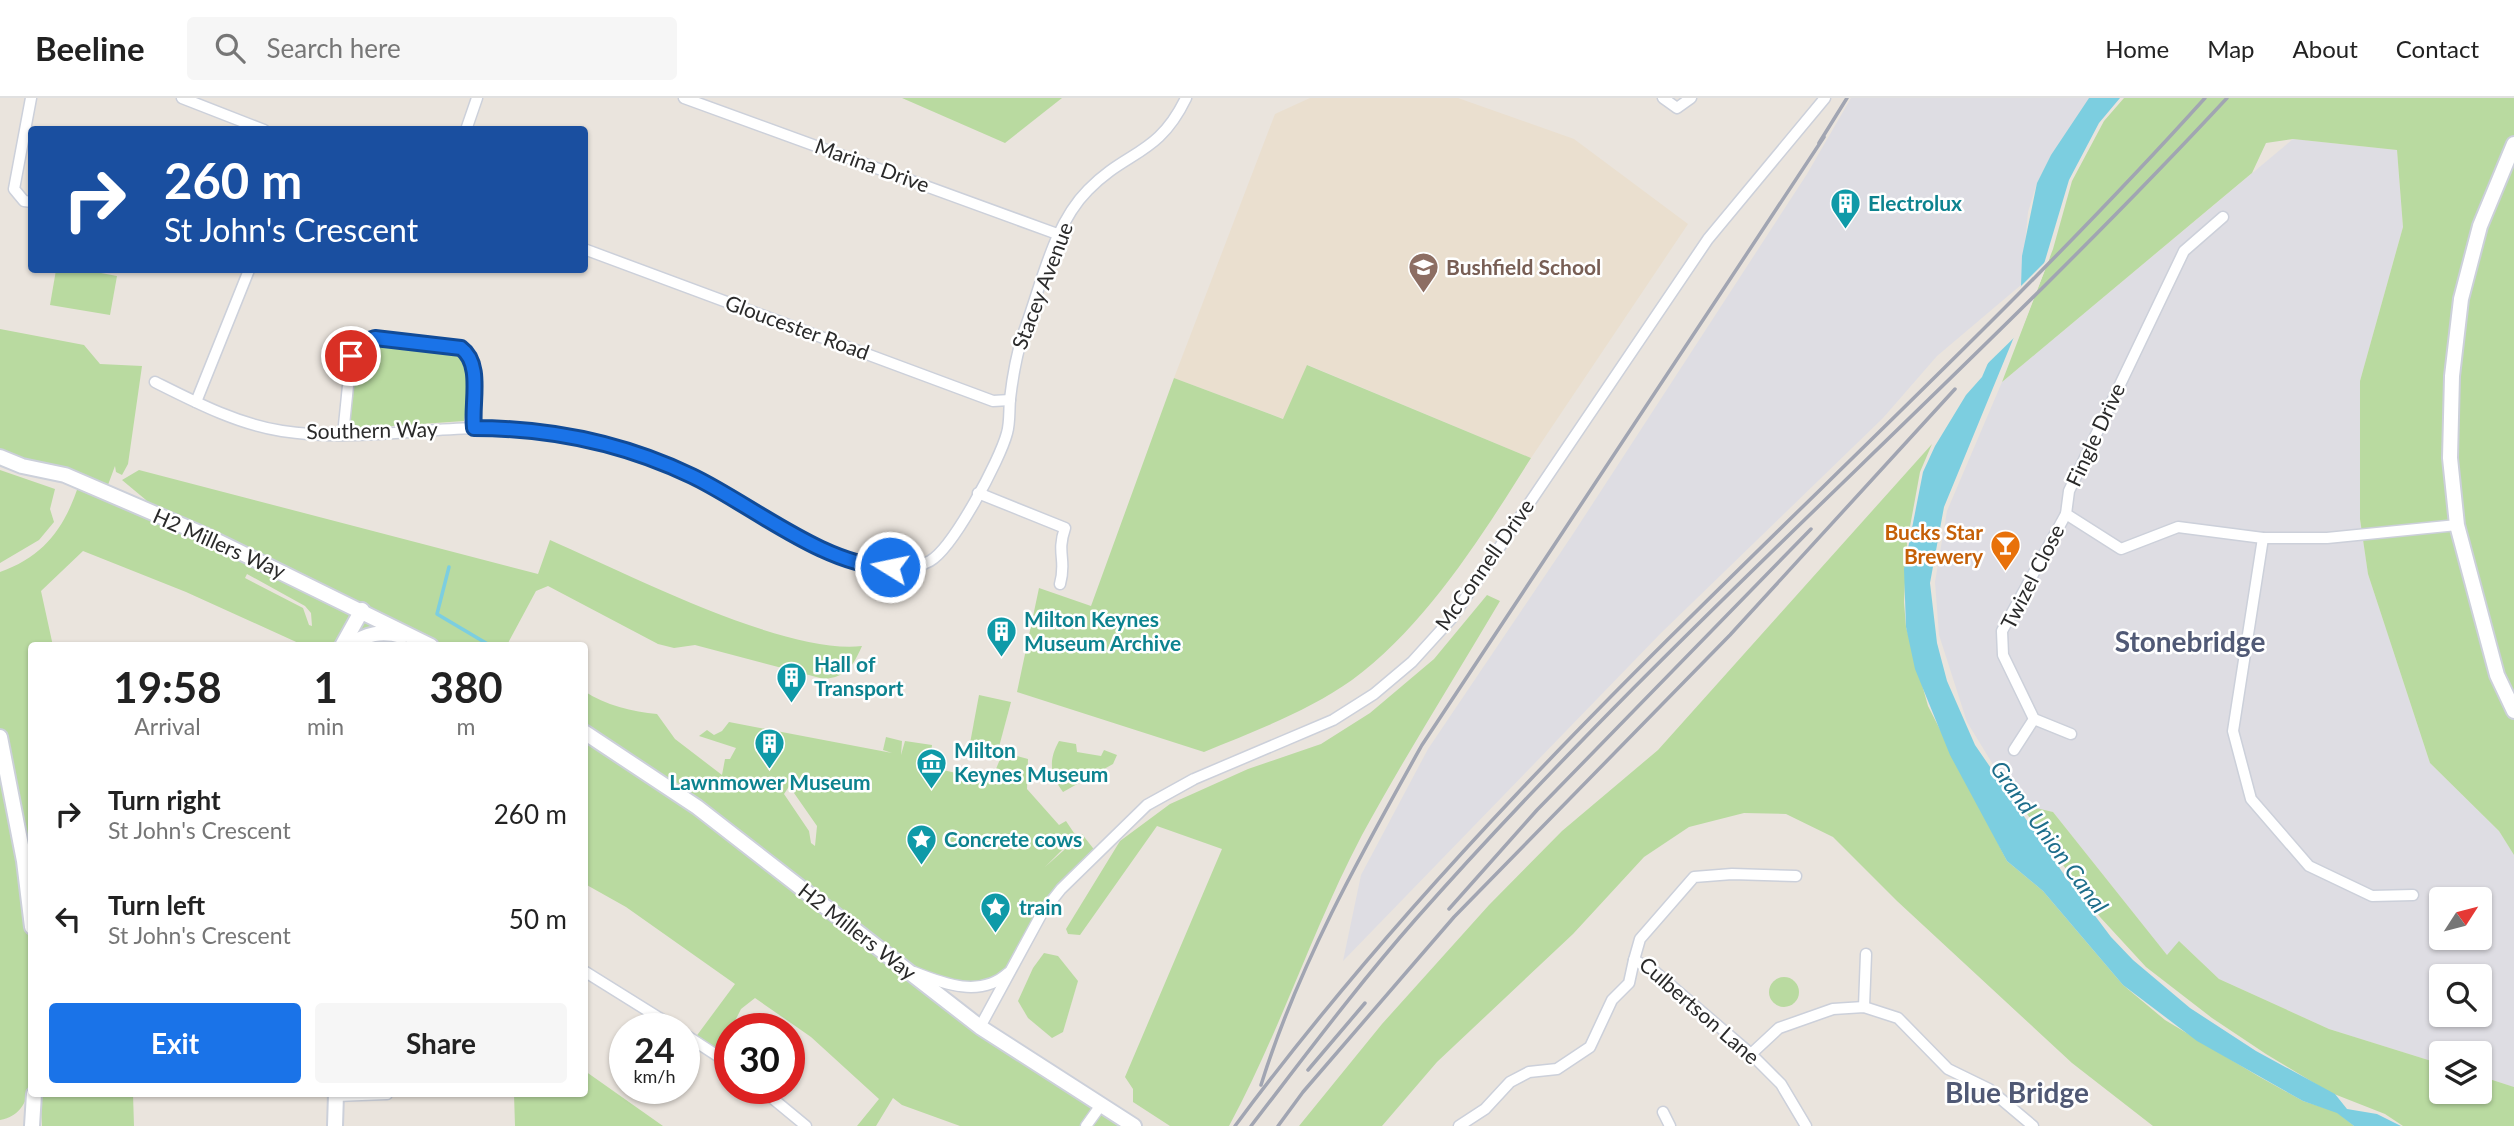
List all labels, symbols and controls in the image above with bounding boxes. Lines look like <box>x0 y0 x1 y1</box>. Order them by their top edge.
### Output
search box <box>187 17 677 80</box>
text: Beeline <box>35 28 145 68</box>
icon: search <box>211 29 249 67</box>
text: Search here <box>267 32 401 64</box>
text: Home <box>2105 34 2169 63</box>
text: Map <box>2207 34 2255 63</box>
text: About <box>2293 34 2358 63</box>
text: Contact <box>2396 34 2479 63</box>
street label: Marina Drive <box>812 132 933 197</box>
text: 260 m <box>164 151 302 209</box>
icon: right <box>49 154 140 245</box>
building icon: Electrolux <box>1828 187 1862 231</box>
place label: Electrolux <box>1868 190 1962 215</box>
text: St John's Crescent <box>164 210 418 249</box>
street label: Stacey Avenue <box>1006 218 1077 353</box>
school or university icon: Bushfield School <box>1406 251 1440 295</box>
place label: Bushfield School <box>1446 254 1601 279</box>
street label: Gloucester Road <box>722 289 873 364</box>
pin <box>321 326 381 386</box>
icon: arrive <box>332 337 370 375</box>
street label: Fingle Drive <box>2060 379 2129 490</box>
street label: Southern Way <box>306 416 438 443</box>
street label: McConnell Drive <box>1429 494 1538 635</box>
street label: H2 Millers Way <box>150 502 290 583</box>
place label: Bucks Star Brewery <box>1884 519 1984 568</box>
street label: Twizel Close <box>1995 520 2069 633</box>
bar icon: Bucks Star Brewery <box>1989 528 2023 572</box>
position arrow <box>853 530 927 604</box>
place label: Milton Keynes Museum Archive <box>1024 606 1181 655</box>
building icon: Milton Keynes Museum Archive <box>984 615 1018 659</box>
district label: Stonebridge <box>2115 624 2265 658</box>
place label: Hall of Transport <box>814 651 904 700</box>
building icon: Hall of Transport <box>774 660 808 704</box>
text: 19:58 <box>113 662 222 712</box>
text: 1 <box>313 662 338 712</box>
text: 380 <box>430 662 503 712</box>
text: Arrival <box>134 712 201 740</box>
text: min <box>307 712 344 740</box>
text: m <box>457 712 476 740</box>
building icon: Lawnmower Museum <box>753 726 787 770</box>
place label: Milton Keynes Museum <box>954 737 1108 786</box>
museum icon: Milton Keynes Museum <box>914 746 948 790</box>
water label: Grand Union Canal <box>1985 755 2115 918</box>
place label: Lawnmower Museum <box>669 769 871 794</box>
text: Turn right <box>108 784 221 816</box>
icon: right <box>49 795 87 833</box>
text: 260 m <box>494 798 567 830</box>
text: St John's Crescent <box>108 816 291 844</box>
place icon: Concrete cows <box>904 823 938 867</box>
place label: Concrete cows <box>944 826 1082 851</box>
street label: H2 Millers Way <box>794 877 922 985</box>
north arrow <box>2429 887 2492 950</box>
map controls <box>2429 887 2492 1104</box>
text: Turn left <box>108 889 205 921</box>
place icon: train <box>979 891 1013 935</box>
place label: train <box>1019 894 1062 919</box>
icon: left <box>49 900 87 938</box>
text: 50 m <box>509 903 567 935</box>
text: St John's Crescent <box>108 921 291 949</box>
street label: Culbertson Lane <box>1635 951 1765 1069</box>
button: search <box>2429 964 2492 1027</box>
button: Exit <box>49 1003 301 1083</box>
button: Share <box>315 1003 567 1083</box>
speed limit sign: 30 <box>714 1013 805 1104</box>
text: 24 <box>634 1028 675 1070</box>
button: layers <box>2429 1041 2492 1104</box>
text: km/h <box>633 1065 676 1087</box>
district label: Blue Bridge <box>1945 1075 2089 1109</box>

